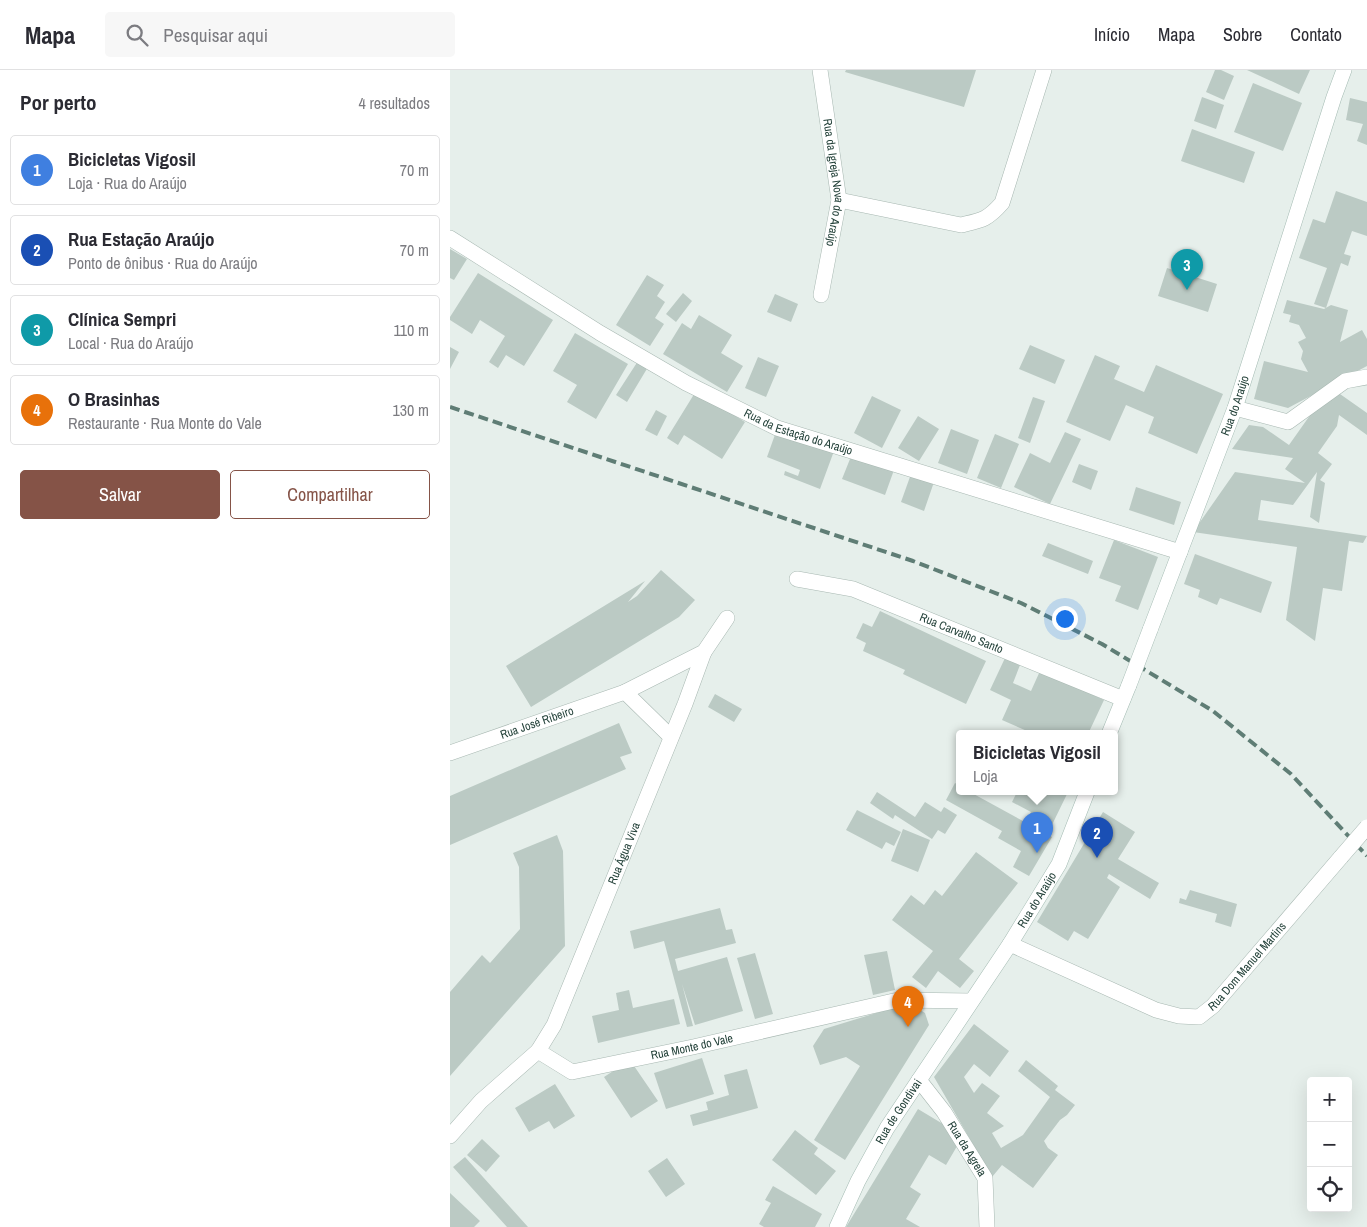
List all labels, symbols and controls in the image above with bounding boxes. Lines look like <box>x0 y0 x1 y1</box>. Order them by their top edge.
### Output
search box <box>105 12 455 57</box>
text: Mapa <box>25 19 75 51</box>
icon: search <box>123 21 151 49</box>
text: Pesquisar aqui <box>163 22 268 48</box>
text: Início <box>1094 22 1130 47</box>
text: Mapa <box>1158 22 1195 47</box>
text: Sobre <box>1223 22 1262 47</box>
text: Contato <box>1290 22 1342 47</box>
text: Por perto <box>20 88 97 117</box>
text: 4 resultados <box>359 92 430 114</box>
street label: Rua da Igreja Nova do Araújo <box>819 118 847 248</box>
text: Bicicletas Vigosil <box>68 146 196 172</box>
text: 1 <box>33 159 41 181</box>
text: 70 m <box>400 159 429 181</box>
text: Loja · Rua do Araújo <box>68 172 187 194</box>
text: Rua Estação Araújo <box>68 226 215 252</box>
text: 2 <box>33 239 41 261</box>
text: 70 m <box>400 239 429 261</box>
pin: 3 <box>1171 249 1203 290</box>
text: Ponto de ônibus · Rua do Araújo <box>68 252 258 274</box>
text: Clínica Sempri <box>68 306 176 332</box>
text: 3 <box>33 319 41 341</box>
text: 110 m <box>393 319 429 341</box>
text: Local · Rua do Araújo <box>68 332 193 354</box>
street label: Rua do Araújo <box>1217 374 1253 438</box>
text: O Brasinhas <box>68 386 160 412</box>
text: 4 <box>33 399 41 421</box>
text: 130 m <box>393 399 429 421</box>
street label: Rua da Estação do Araújo <box>741 405 855 459</box>
text: Restaurante · Rua Monte do Vale <box>68 412 262 434</box>
button: Salvar <box>20 470 220 519</box>
button: Compartilhar <box>230 470 430 519</box>
your location <box>1052 606 1078 632</box>
street label: Rua Carvalho Santo <box>917 609 1006 657</box>
street label: Rua José Ribeiro <box>498 703 576 743</box>
popup <box>956 730 1118 795</box>
text: Bicicletas Vigosil <box>973 739 1101 765</box>
text: Loja <box>973 765 998 787</box>
pin: 1 <box>1021 812 1053 853</box>
pin: 2 <box>1081 817 1113 858</box>
street label: Rua Água Viva <box>604 819 644 887</box>
street label: Rua do Araújo <box>1014 869 1060 931</box>
street label: Rua Dom Manuel Martins <box>1205 919 1290 1015</box>
pin: 4 <box>892 986 924 1027</box>
street label: Rua Monte do Vale <box>649 1030 735 1064</box>
street label: Rua de Gondivai <box>872 1076 925 1147</box>
map controls <box>1307 1077 1352 1212</box>
button: + <box>1307 1077 1352 1122</box>
street label: Rua da Agrela <box>944 1118 990 1180</box>
button: − <box>1307 1122 1352 1167</box>
button: locate <box>1307 1167 1352 1212</box>

